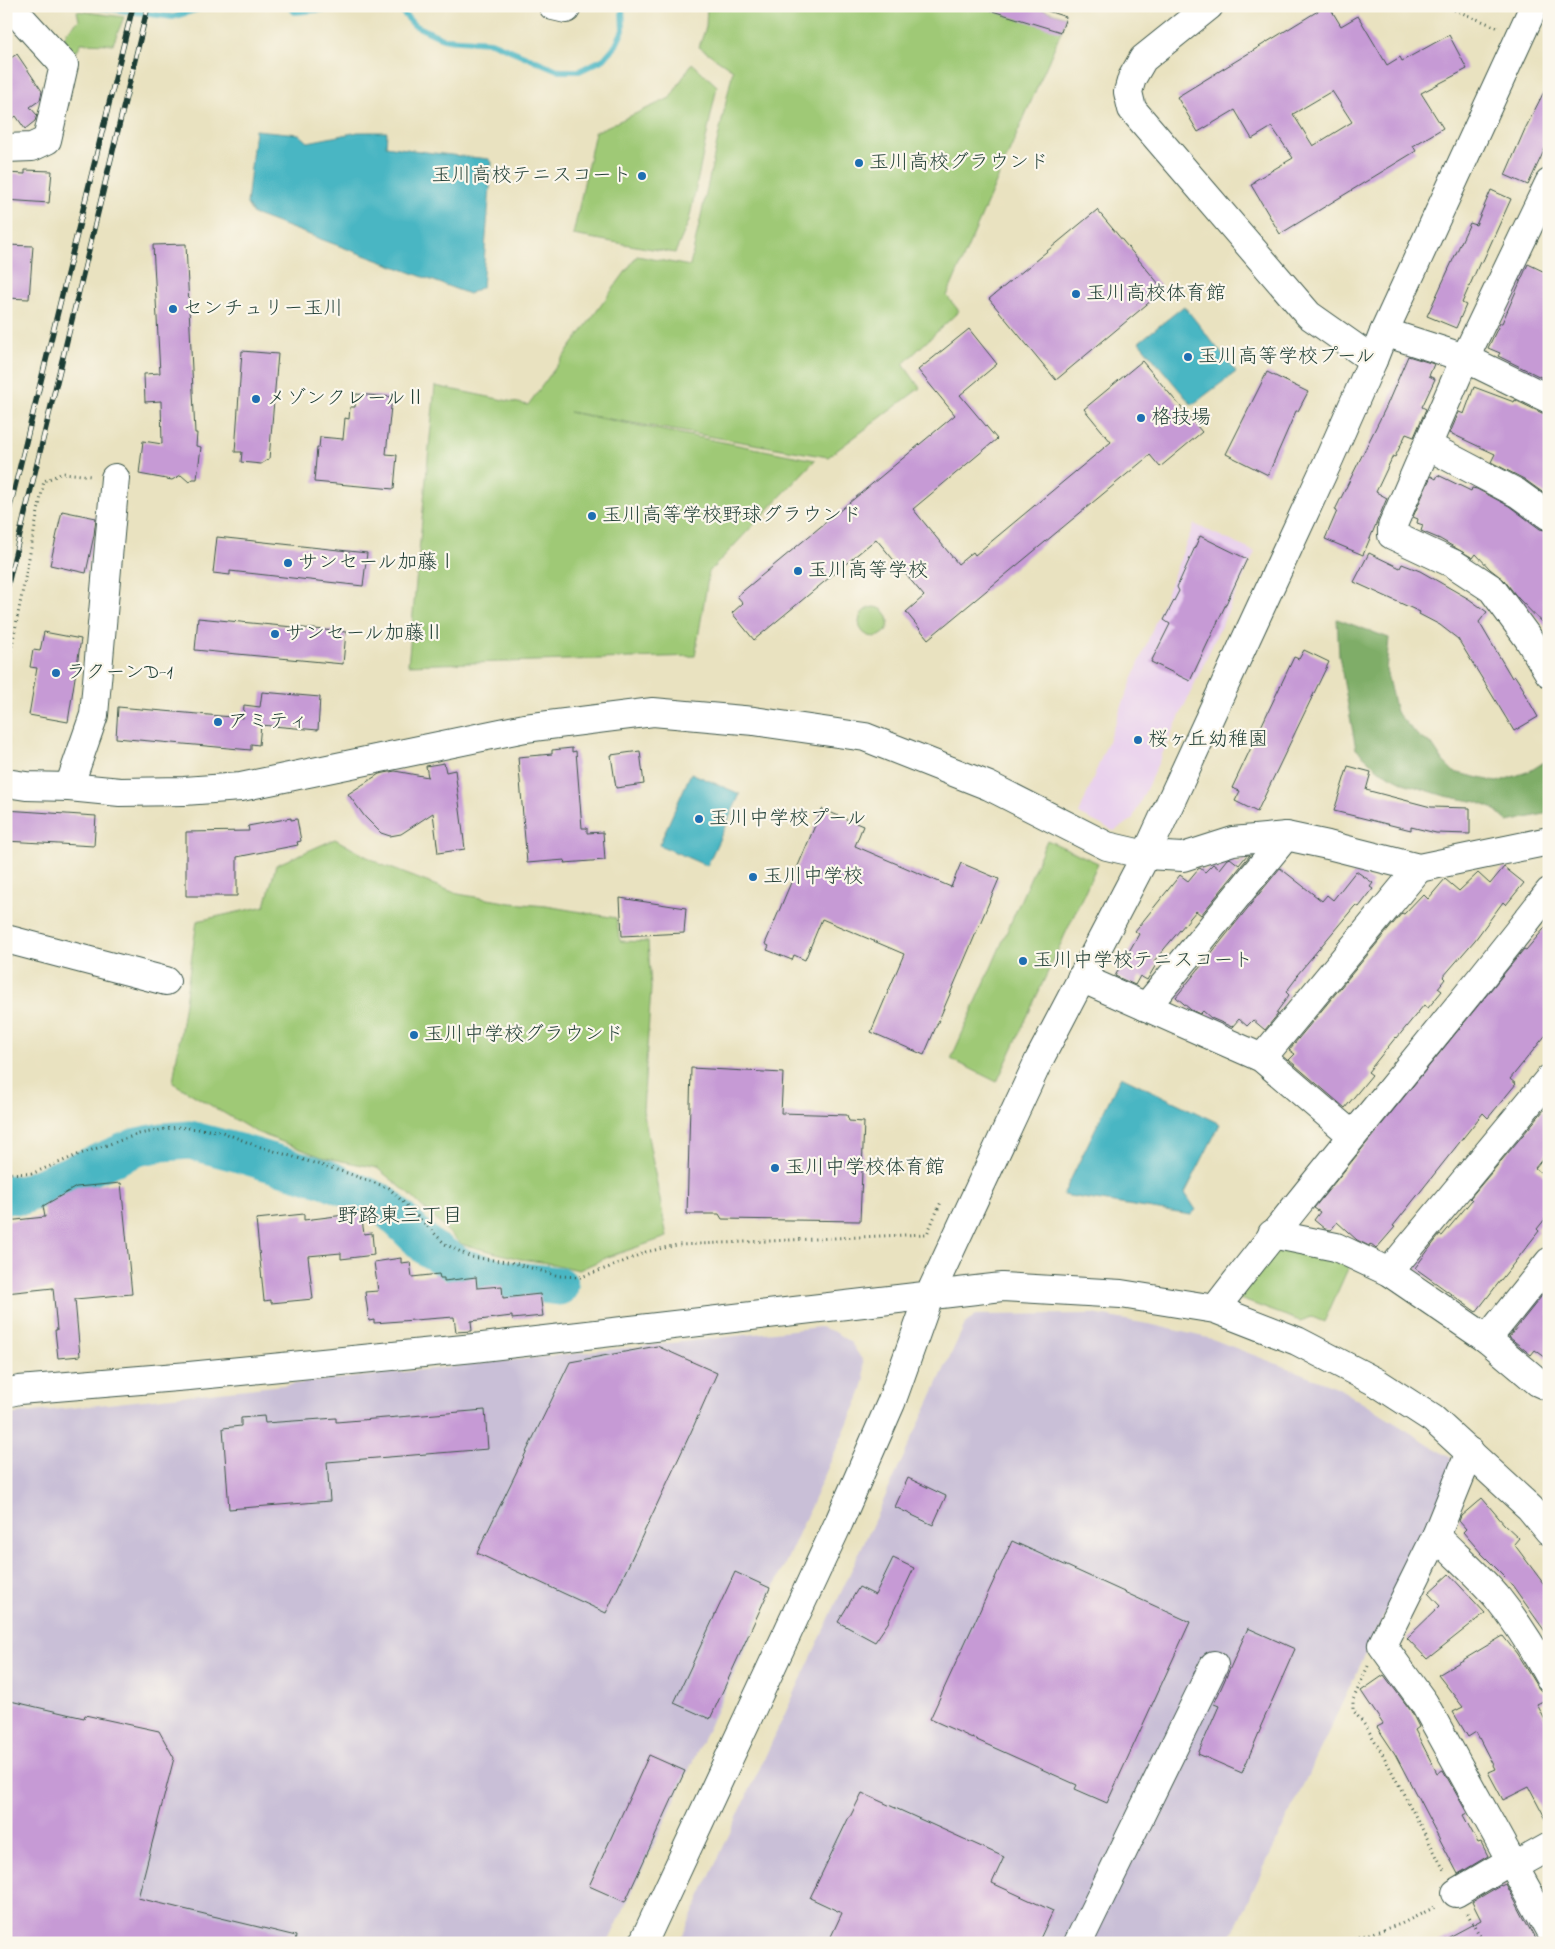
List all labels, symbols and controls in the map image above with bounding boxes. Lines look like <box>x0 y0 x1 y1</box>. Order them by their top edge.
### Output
place label: 玉川高校グラウンド <box>869 149 1049 178</box>
marker: 玉川高校グラウンド <box>853 157 865 169</box>
place label: 玉川高校テニスコート <box>432 162 632 191</box>
marker: 玉川高校テニスコート <box>636 170 648 182</box>
place label: 玉川高校体育館 <box>1086 280 1226 309</box>
marker: 玉川高校体育館 <box>1070 288 1082 300</box>
place label: センチュリー玉川 <box>183 295 343 324</box>
marker: センチュリー玉川 <box>167 303 179 315</box>
place label: 玉川高等学校プール <box>1198 343 1376 372</box>
marker: 玉川高等学校プール <box>1182 351 1194 363</box>
place label: メゾンクレールⅡ <box>266 385 426 414</box>
marker: メゾンクレールⅡ <box>250 393 262 405</box>
place label: 格技場 <box>1151 404 1211 433</box>
marker: 格技場 <box>1135 412 1147 424</box>
place label: 玉川高等学校野球グラウンド <box>602 502 862 531</box>
marker: 玉川高等学校野球グラウンド <box>586 510 598 522</box>
place label: サンセール加藤Ⅰ <box>298 549 457 578</box>
marker: サンセール加藤Ⅰ <box>282 557 294 569</box>
place label: 玉川高等学校 <box>808 557 928 586</box>
marker: 玉川高等学校 <box>792 565 804 577</box>
place label: サンセール加藤Ⅱ <box>285 620 444 649</box>
marker: サンセール加藤Ⅱ <box>269 628 281 640</box>
place label: ラクーンD-1 <box>66 659 173 688</box>
marker: ラクーンD-1 <box>50 667 62 679</box>
place label: アミティ <box>228 708 308 737</box>
marker: アミティ <box>212 716 224 728</box>
place label: 桜ヶ丘幼稚園 <box>1148 726 1268 755</box>
marker: 桜ヶ丘幼稚園 <box>1132 734 1144 746</box>
place label: 玉川中学校プール <box>709 805 867 834</box>
marker: 玉川中学校プール <box>693 813 705 825</box>
place label: 玉川中学校 <box>763 863 863 892</box>
marker: 玉川中学校 <box>747 871 759 883</box>
place label: 玉川中学校テニスコート <box>1033 947 1253 976</box>
marker: 玉川中学校テニスコート <box>1017 955 1029 967</box>
place label: 玉川中学校グラウンド <box>424 1021 624 1050</box>
marker: 玉川中学校グラウンド <box>408 1029 420 1041</box>
place label: 玉川中学校体育館 <box>785 1154 945 1183</box>
marker: 玉川中学校体育館 <box>769 1162 781 1174</box>
district label: 野路東三丁目 <box>337 1202 463 1232</box>

